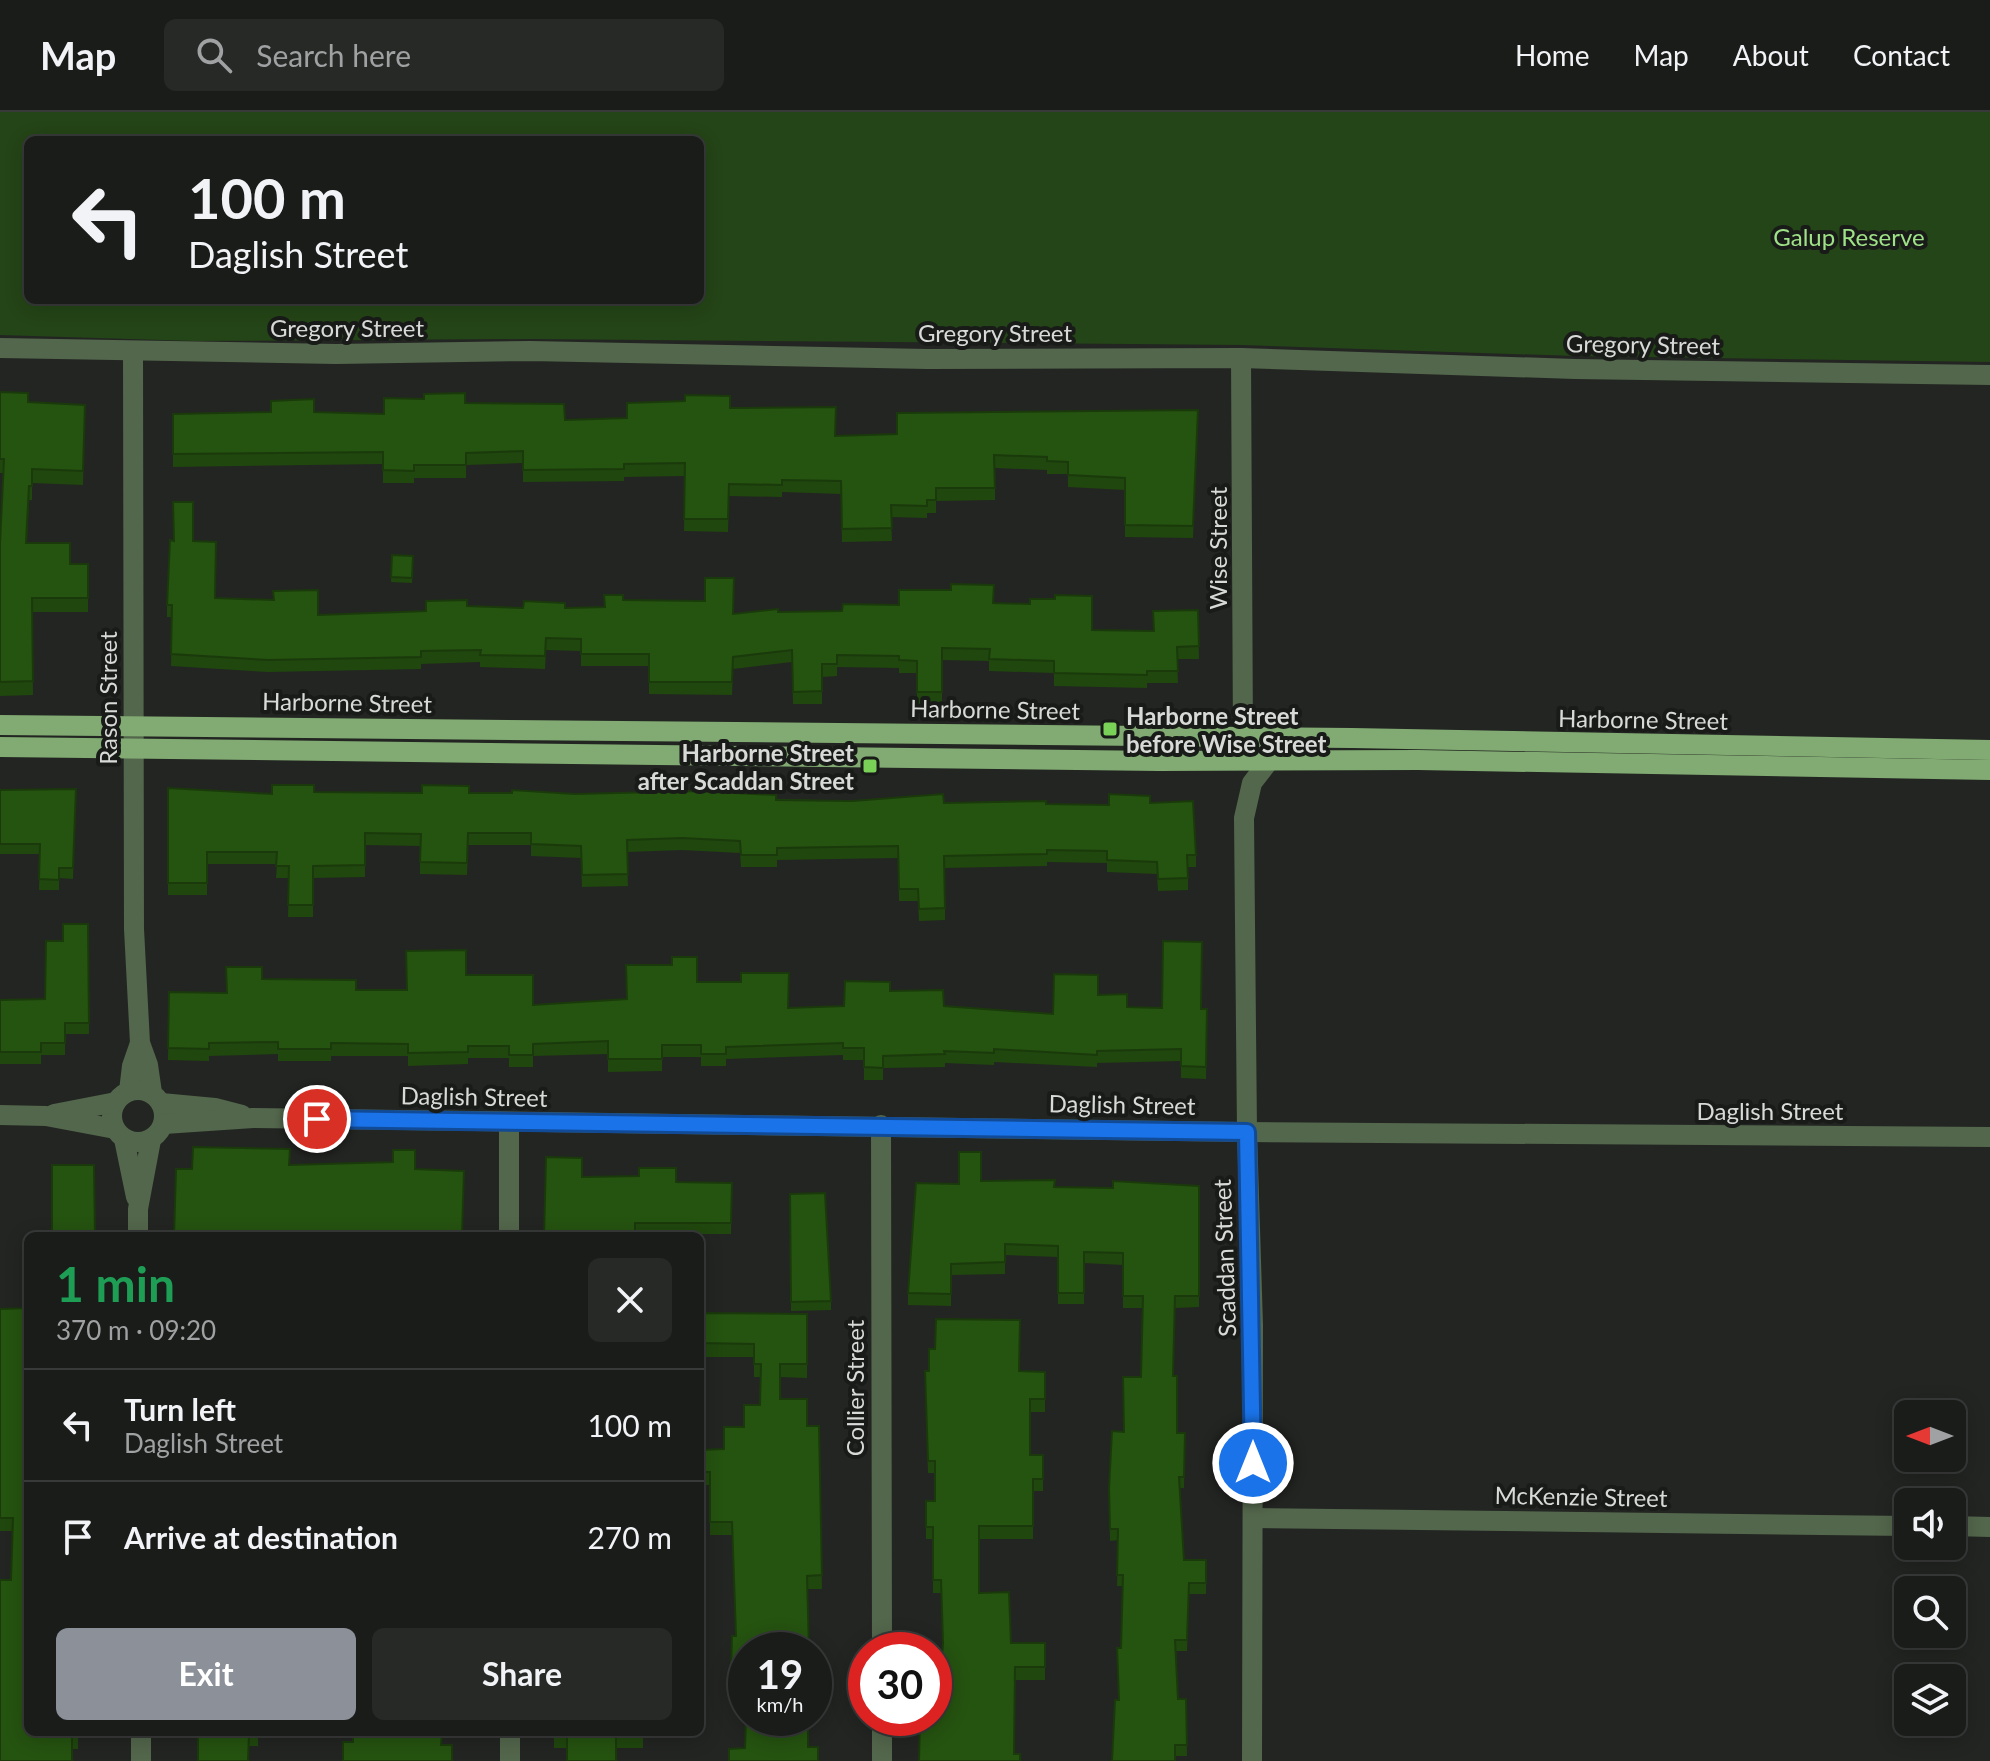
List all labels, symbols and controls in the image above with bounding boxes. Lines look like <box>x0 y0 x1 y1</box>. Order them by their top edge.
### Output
search box <box>164 19 724 91</box>
text: Map <box>40 32 116 78</box>
icon: search <box>192 33 236 77</box>
text: Search here <box>256 37 411 73</box>
text: Home <box>1515 38 1590 72</box>
text: Map <box>1634 38 1689 72</box>
text: About <box>1733 38 1809 72</box>
text: Contact <box>1853 38 1950 72</box>
text: 100 m <box>188 164 346 231</box>
icon: left <box>56 168 160 272</box>
park label: Galup Reserve <box>1773 222 1925 251</box>
text: Daglish Street <box>188 232 408 276</box>
street label: Gregory Street <box>270 313 424 342</box>
street label: Gregory Street <box>918 318 1072 347</box>
street label: Gregory Street <box>1566 328 1721 360</box>
street label: Wise Street <box>1203 486 1232 609</box>
street label: Rason Street <box>93 631 122 765</box>
street label: Harborne Street <box>262 686 433 718</box>
street label: Harborne Street <box>910 693 1081 725</box>
place label: Harborne Street before Wise Street <box>1126 701 1326 758</box>
street label: Harborne Street <box>1558 703 1729 735</box>
marker: Harborne Street before Wise Street <box>1101 720 1119 738</box>
place label: Harborne Street after Scaddan Street <box>638 738 854 795</box>
marker: Harborne Street after Scaddan Street <box>861 757 879 775</box>
street label: Daglish Street <box>400 1080 548 1112</box>
pin <box>283 1085 351 1153</box>
street label: Daglish Street <box>1048 1088 1196 1120</box>
street label: Daglish Street <box>1697 1096 1844 1125</box>
icon: arrive <box>295 1097 339 1141</box>
street label: Scaddan Street <box>1207 1178 1241 1337</box>
text: 1 min <box>56 1255 175 1312</box>
button: close <box>588 1258 672 1342</box>
text: 370 m · 09:20 <box>56 1314 216 1346</box>
street label: Collier Street <box>840 1319 869 1456</box>
text: Turn left <box>124 1391 236 1427</box>
north arrow <box>1894 1400 1966 1472</box>
map controls <box>1894 1400 1966 1736</box>
icon: left <box>56 1403 100 1447</box>
text: 100 m <box>587 1407 672 1443</box>
position arrow <box>1211 1421 1295 1505</box>
text: Daglish Street <box>124 1427 283 1459</box>
street label: McKenzie Street <box>1494 1480 1668 1512</box>
button: sound <box>1894 1488 1966 1560</box>
icon: arrive <box>56 1515 100 1559</box>
text: Arrive at destination <box>124 1519 398 1555</box>
text: 270 m <box>587 1519 672 1555</box>
button: search <box>1894 1576 1966 1648</box>
button: Exit <box>56 1628 356 1720</box>
button: Share <box>372 1628 672 1720</box>
speed limit sign: 30 <box>848 1632 952 1736</box>
text: 19 <box>757 1650 803 1698</box>
button: layers <box>1894 1664 1966 1736</box>
text: km/h <box>757 1692 803 1716</box>

